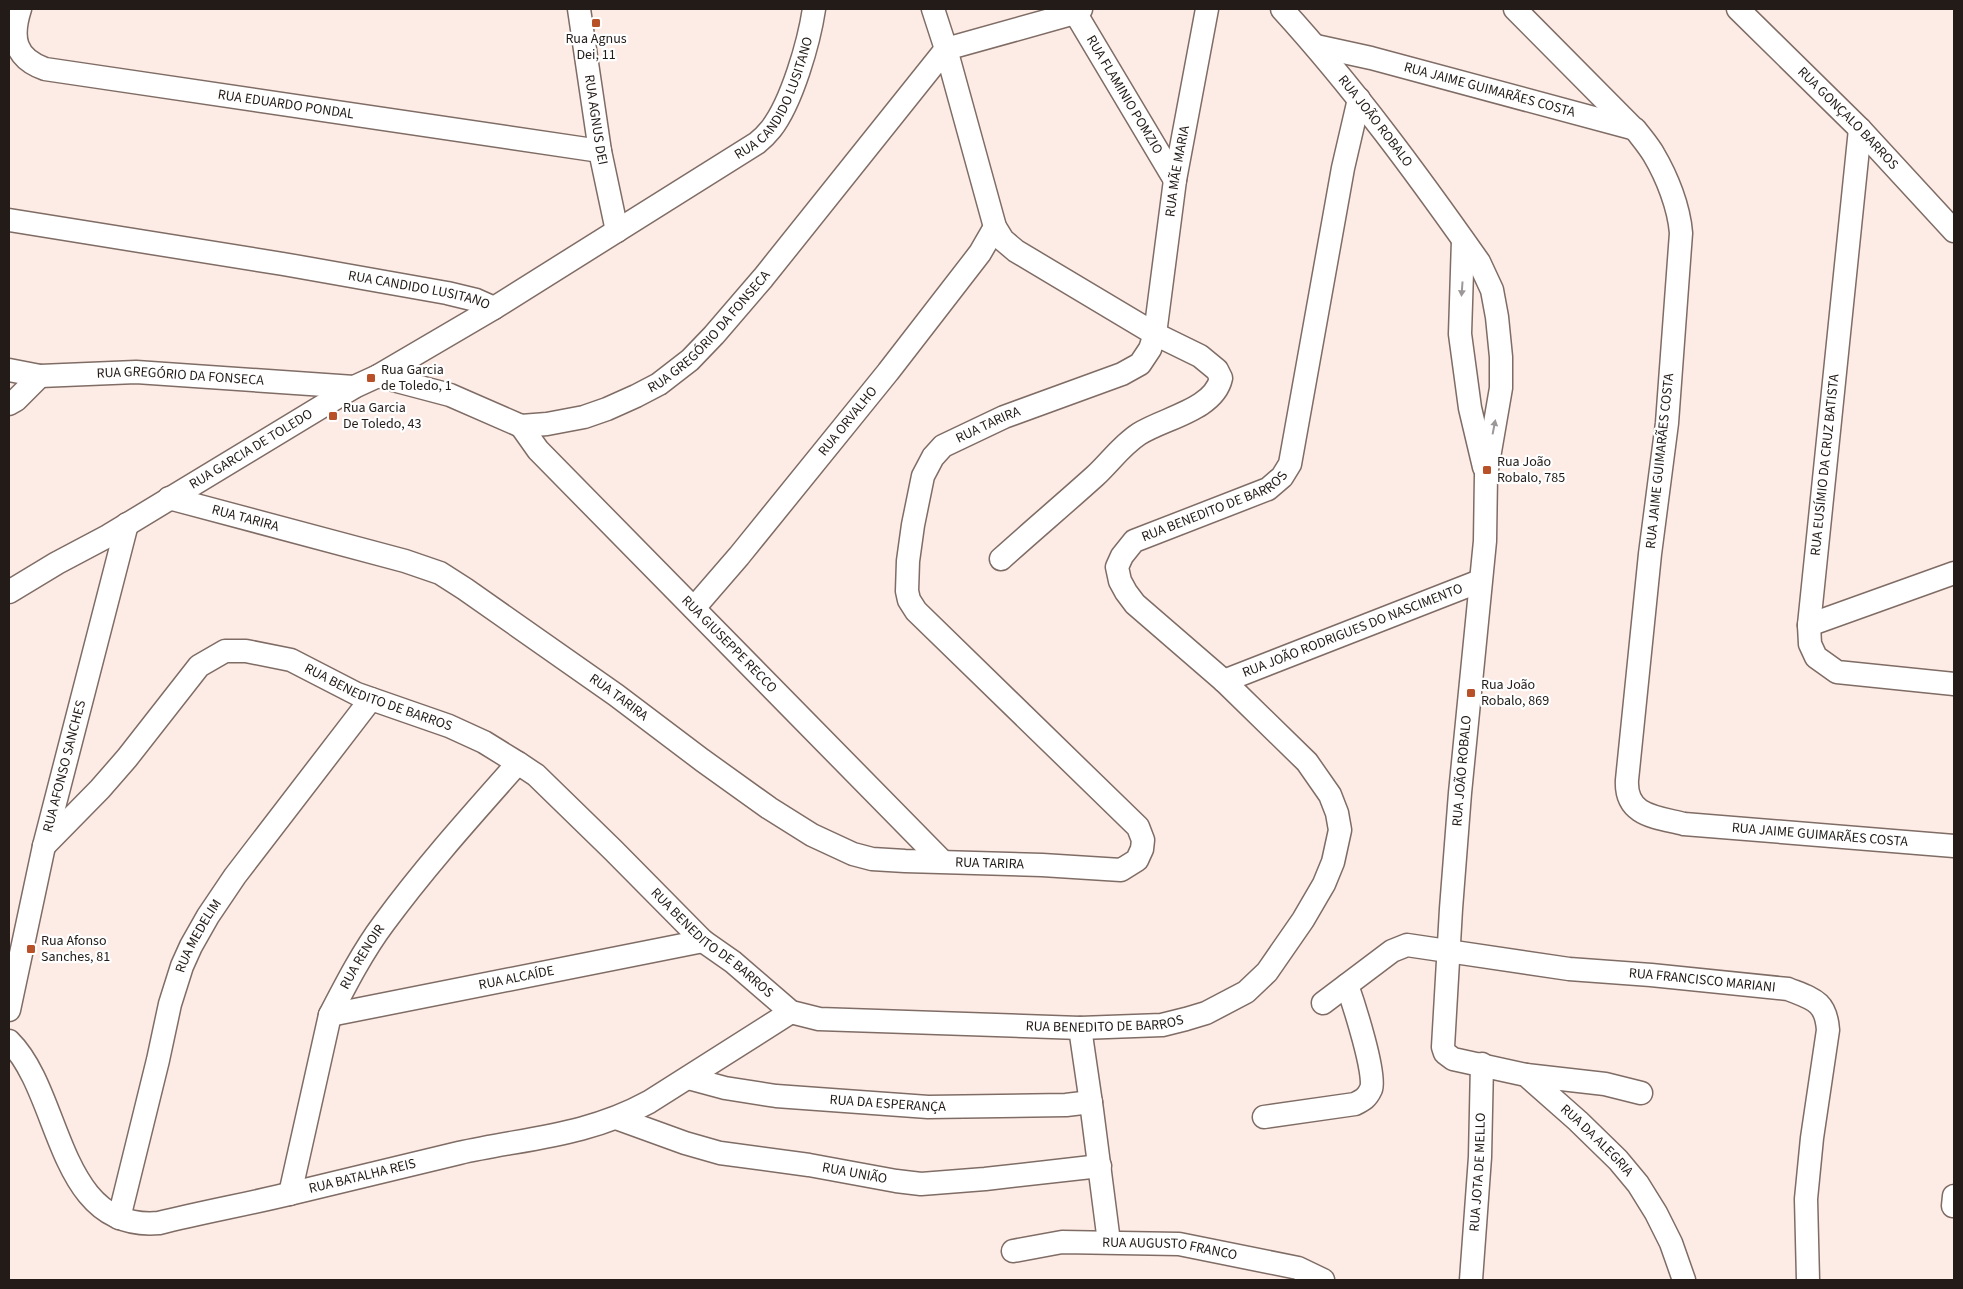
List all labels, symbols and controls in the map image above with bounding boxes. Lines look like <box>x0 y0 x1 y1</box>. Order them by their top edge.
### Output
marker: Rua Agnus Dei, 11 <box>590 17 602 29</box>
place label: Rua Agnus Dei, 11 <box>565 29 627 65</box>
street label: RUA FLAMINIO POMZIO <box>1081 32 1167 158</box>
street label: RUA CANDIDO LUSITANO <box>731 35 818 165</box>
street label: RUA JAIME GUIMARÃES COSTA <box>1402 57 1578 123</box>
street label: RUA GONÇALO BARROS <box>1793 63 1903 174</box>
street label: RUA JOÃO ROBALO <box>1333 71 1417 171</box>
street label: RUA AGNUS DEI <box>579 73 613 167</box>
street label: RUA EDUARDO PONDAL <box>216 85 356 125</box>
street label: RUA MÃE MARIA <box>1160 124 1195 218</box>
street label: RUA CANDIDO LUSITANO <box>347 266 493 315</box>
street label: RUA GREGÓRIO DA FONSECA <box>644 266 775 398</box>
one-way arrow <box>1457 281 1465 297</box>
place label: Rua Garcia de Toledo, 1 <box>381 360 452 396</box>
street label: RUA GREGÓRIO DA FONSECA <box>96 362 265 391</box>
marker: Rua Garcia de Toledo, 1 <box>365 372 377 384</box>
street label: RUA JAIME GUIMARÃES COSTA <box>1641 372 1679 550</box>
street label: RUA EUSÍMIO DA CRUZ BATISTA <box>1806 373 1845 557</box>
street label: RUA ORVALHO <box>814 382 882 460</box>
place label: Rua Garcia De Toledo, 43 <box>343 398 421 434</box>
street label: RUA TARIRA <box>953 402 1024 448</box>
street label: RUA GARCIA DE TOLEDO <box>186 404 316 494</box>
marker: Rua Garcia De Toledo, 43 <box>327 410 339 422</box>
one-way arrow <box>1491 418 1499 434</box>
place label: Rua João Robalo, 785 <box>1497 452 1565 488</box>
marker: Rua João Robalo, 785 <box>1481 464 1493 476</box>
street label: RUA BENEDITO DE BARROS <box>1139 468 1293 547</box>
street label: RUA TARIRA <box>209 500 282 537</box>
street label: RUA JOÃO RODRIGUES DO NASCIMENTO <box>1239 579 1466 683</box>
street label: RUA GIUSEPPE RECCO <box>677 591 782 697</box>
street label: RUA BENEDITO DE BARROS <box>301 658 455 736</box>
street label: RUA TARIRA <box>585 669 653 726</box>
place label: Rua João Robalo, 869 <box>1481 675 1549 711</box>
marker: Rua João Robalo, 869 <box>1465 687 1477 699</box>
street label: RUA AFONSO SANCHES <box>38 698 91 835</box>
street label: RUA JOÃO ROBALO <box>1447 715 1477 827</box>
street label: RUA JAIME GUIMARÃES COSTA <box>1731 818 1909 852</box>
street label: RUA TARIRA <box>955 852 1025 874</box>
street label: RUA BENEDITO DE BARROS <box>646 883 778 1003</box>
street label: RUA MEDELIM <box>170 895 227 975</box>
street label: RUA RENOIR <box>335 920 390 993</box>
place label: Rua Afonso Sanches, 81 <box>41 931 110 967</box>
marker: Rua Afonso Sanches, 81 <box>25 943 37 955</box>
street label: RUA ALCAÍDE <box>477 961 556 995</box>
street label: RUA FRANCISCO MARIANI <box>1628 963 1777 998</box>
street label: RUA BENEDITO DE BARROS <box>1025 1010 1186 1038</box>
street label: RUA DA ESPERANÇA <box>829 1090 946 1117</box>
street label: RUA DA ALEGRIA <box>1556 1100 1638 1181</box>
street label: RUA JOTA DE MELLO <box>1465 1113 1491 1232</box>
street label: RUA BATALHA REIS <box>307 1154 418 1199</box>
street label: RUA UNIÃO <box>820 1158 889 1189</box>
street label: RUA AUGUSTO FRANCO <box>1102 1233 1239 1266</box>

